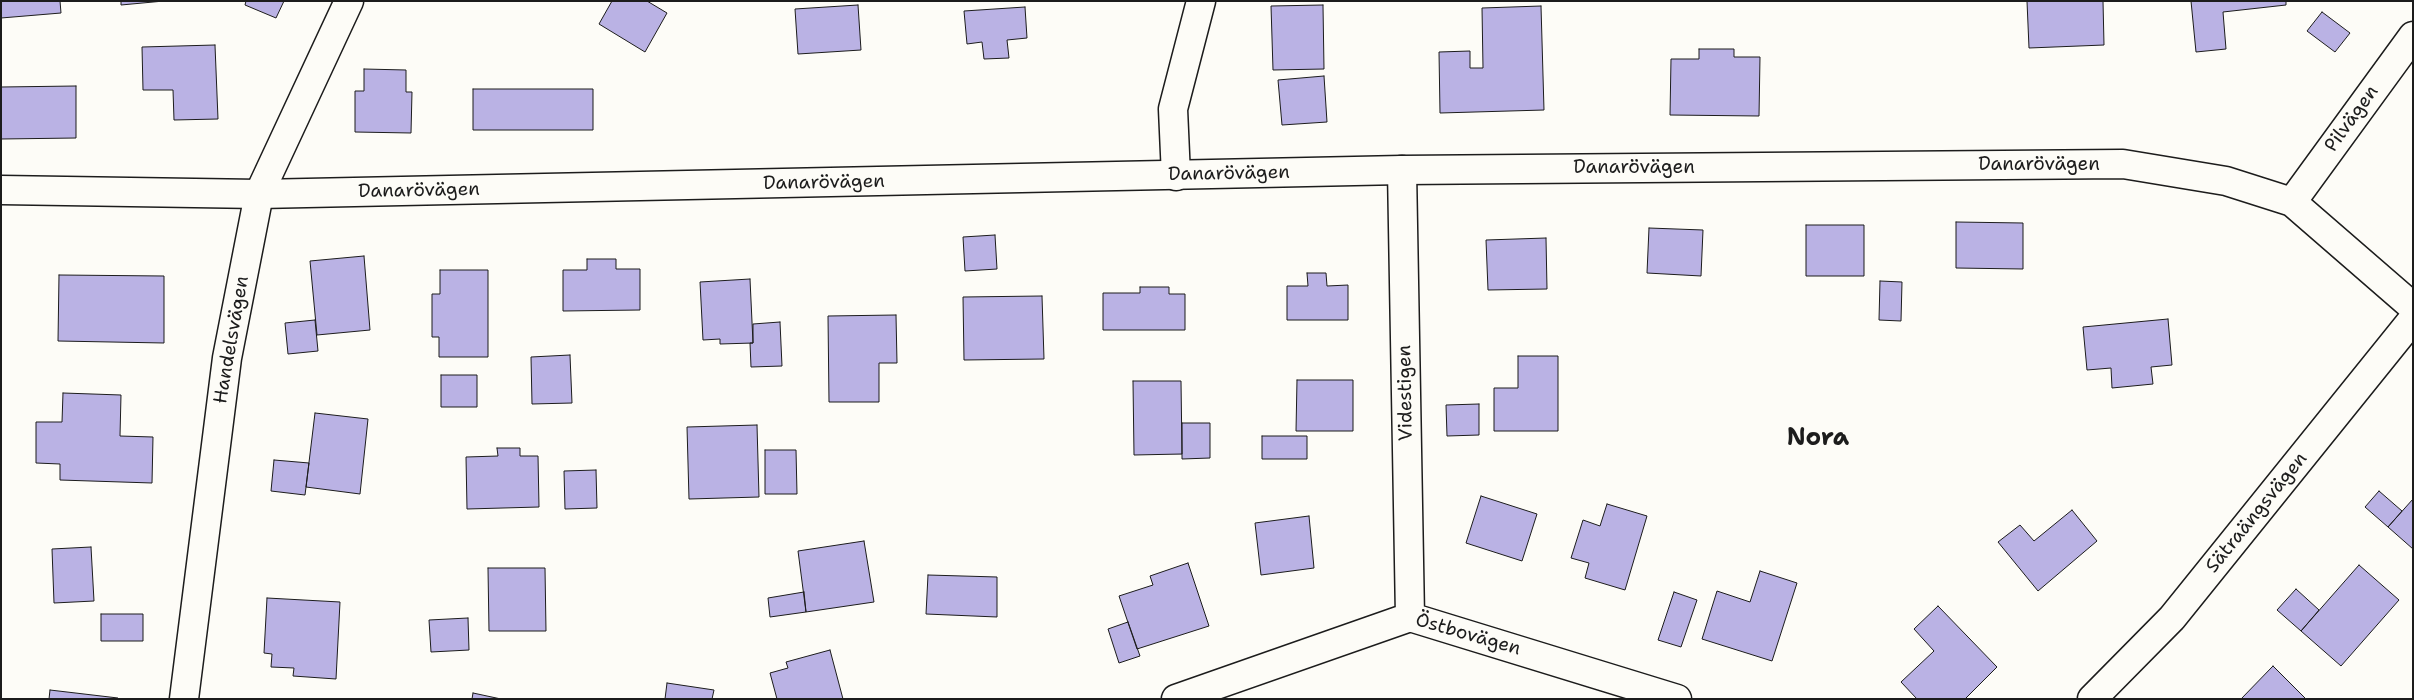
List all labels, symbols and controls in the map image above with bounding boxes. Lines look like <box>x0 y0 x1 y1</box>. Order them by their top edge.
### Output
street label: Pilvägen <box>2320 81 2384 157</box>
street label: Danarövägen <box>1978 154 2100 176</box>
street label: Danarövägen <box>1573 157 1695 179</box>
street label: Danarövägen <box>1168 162 1290 186</box>
street label: Danarövägen <box>763 171 885 195</box>
street label: Danarövägen <box>358 179 480 203</box>
street label: Handelsvägen <box>210 274 254 406</box>
street label: Videstigen <box>1394 345 1418 441</box>
district label: Nora <box>1787 425 1849 453</box>
street label: Sätraängsvägen <box>2201 448 2313 578</box>
street label: Östbovägen <box>1413 609 1523 661</box>

